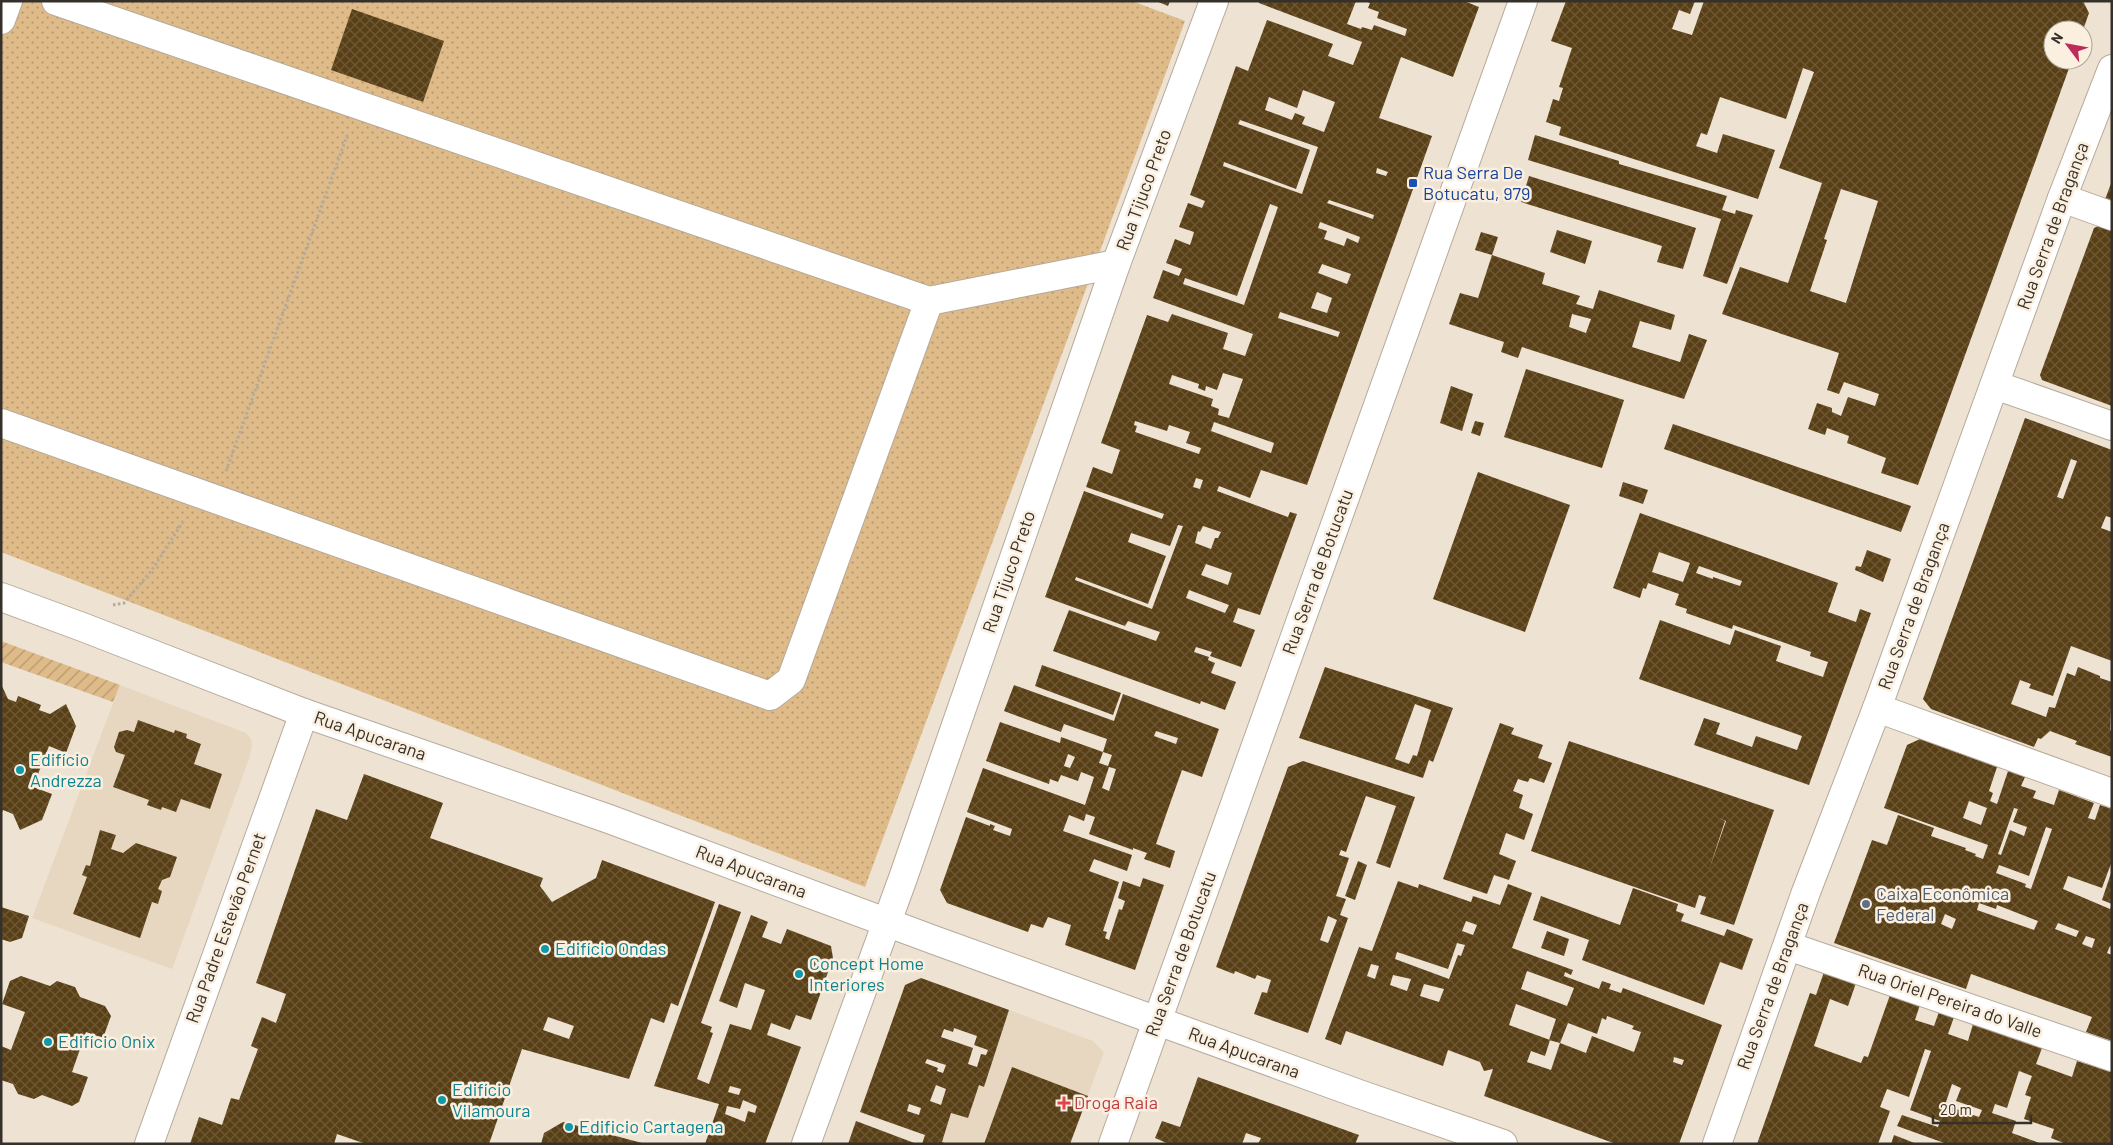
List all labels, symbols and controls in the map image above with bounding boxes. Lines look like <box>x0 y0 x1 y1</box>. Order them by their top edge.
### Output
north arrow <box>2043 20 2093 70</box>
text: N <box>2047 29 2066 46</box>
street label: Rua Tijuco Preto <box>1111 126 1175 253</box>
street label: Rua Serra de Bragança <box>2012 139 2093 312</box>
place label: Rua Serra De Botucatu, 979 <box>1423 161 1531 204</box>
marker: Rua Serra De Botucatu, 979 <box>1407 177 1419 189</box>
street label: Rua Serra de Botucatu <box>1277 486 1357 657</box>
street label: Rua Tijuco Preto <box>977 508 1039 636</box>
street label: Rua Serra de Bragança <box>1873 519 1954 692</box>
street label: Rua Apucarana <box>311 706 429 765</box>
place label: Edifício Andrezza <box>30 748 102 791</box>
marker: Edifício Andrezza <box>14 764 26 776</box>
street label: Rua Padre Estevão Pernet <box>180 830 270 1026</box>
street label: Rua Apucarana <box>693 840 810 902</box>
street label: Rua Serra de Botucatu <box>1140 868 1220 1039</box>
place label: Caixa Econômica Federal <box>1876 882 2009 925</box>
marker: Caixa Econômica Federal <box>1860 898 1872 910</box>
street label: Rua Serra de Bragança <box>1732 899 1813 1072</box>
place label: Edifício Ondas <box>555 937 666 959</box>
marker: Edifício Ondas <box>539 943 551 955</box>
place label: Concept Home Interiores <box>809 952 924 995</box>
street label: Rua Oriel Pereira do Valle <box>1855 958 2045 1042</box>
marker: Concept Home Interiores <box>793 968 805 980</box>
street label: Rua Apucarana <box>1186 1022 1303 1082</box>
place label: Edifício Onix <box>58 1030 155 1052</box>
marker: Edifício Onix <box>42 1036 54 1048</box>
place label: Edifício Vilamoura <box>452 1078 530 1121</box>
place label: Droga Raia <box>1074 1091 1158 1113</box>
scale bar <box>1933 1092 2030 1124</box>
marker: Edifício Vilamoura <box>436 1094 448 1106</box>
marker: Droga Raia <box>1058 1097 1070 1109</box>
text: 20 m <box>1940 1100 1972 1118</box>
place label: Edificio Cartagena <box>579 1115 723 1137</box>
marker: Edificio Cartagena <box>563 1121 575 1133</box>

